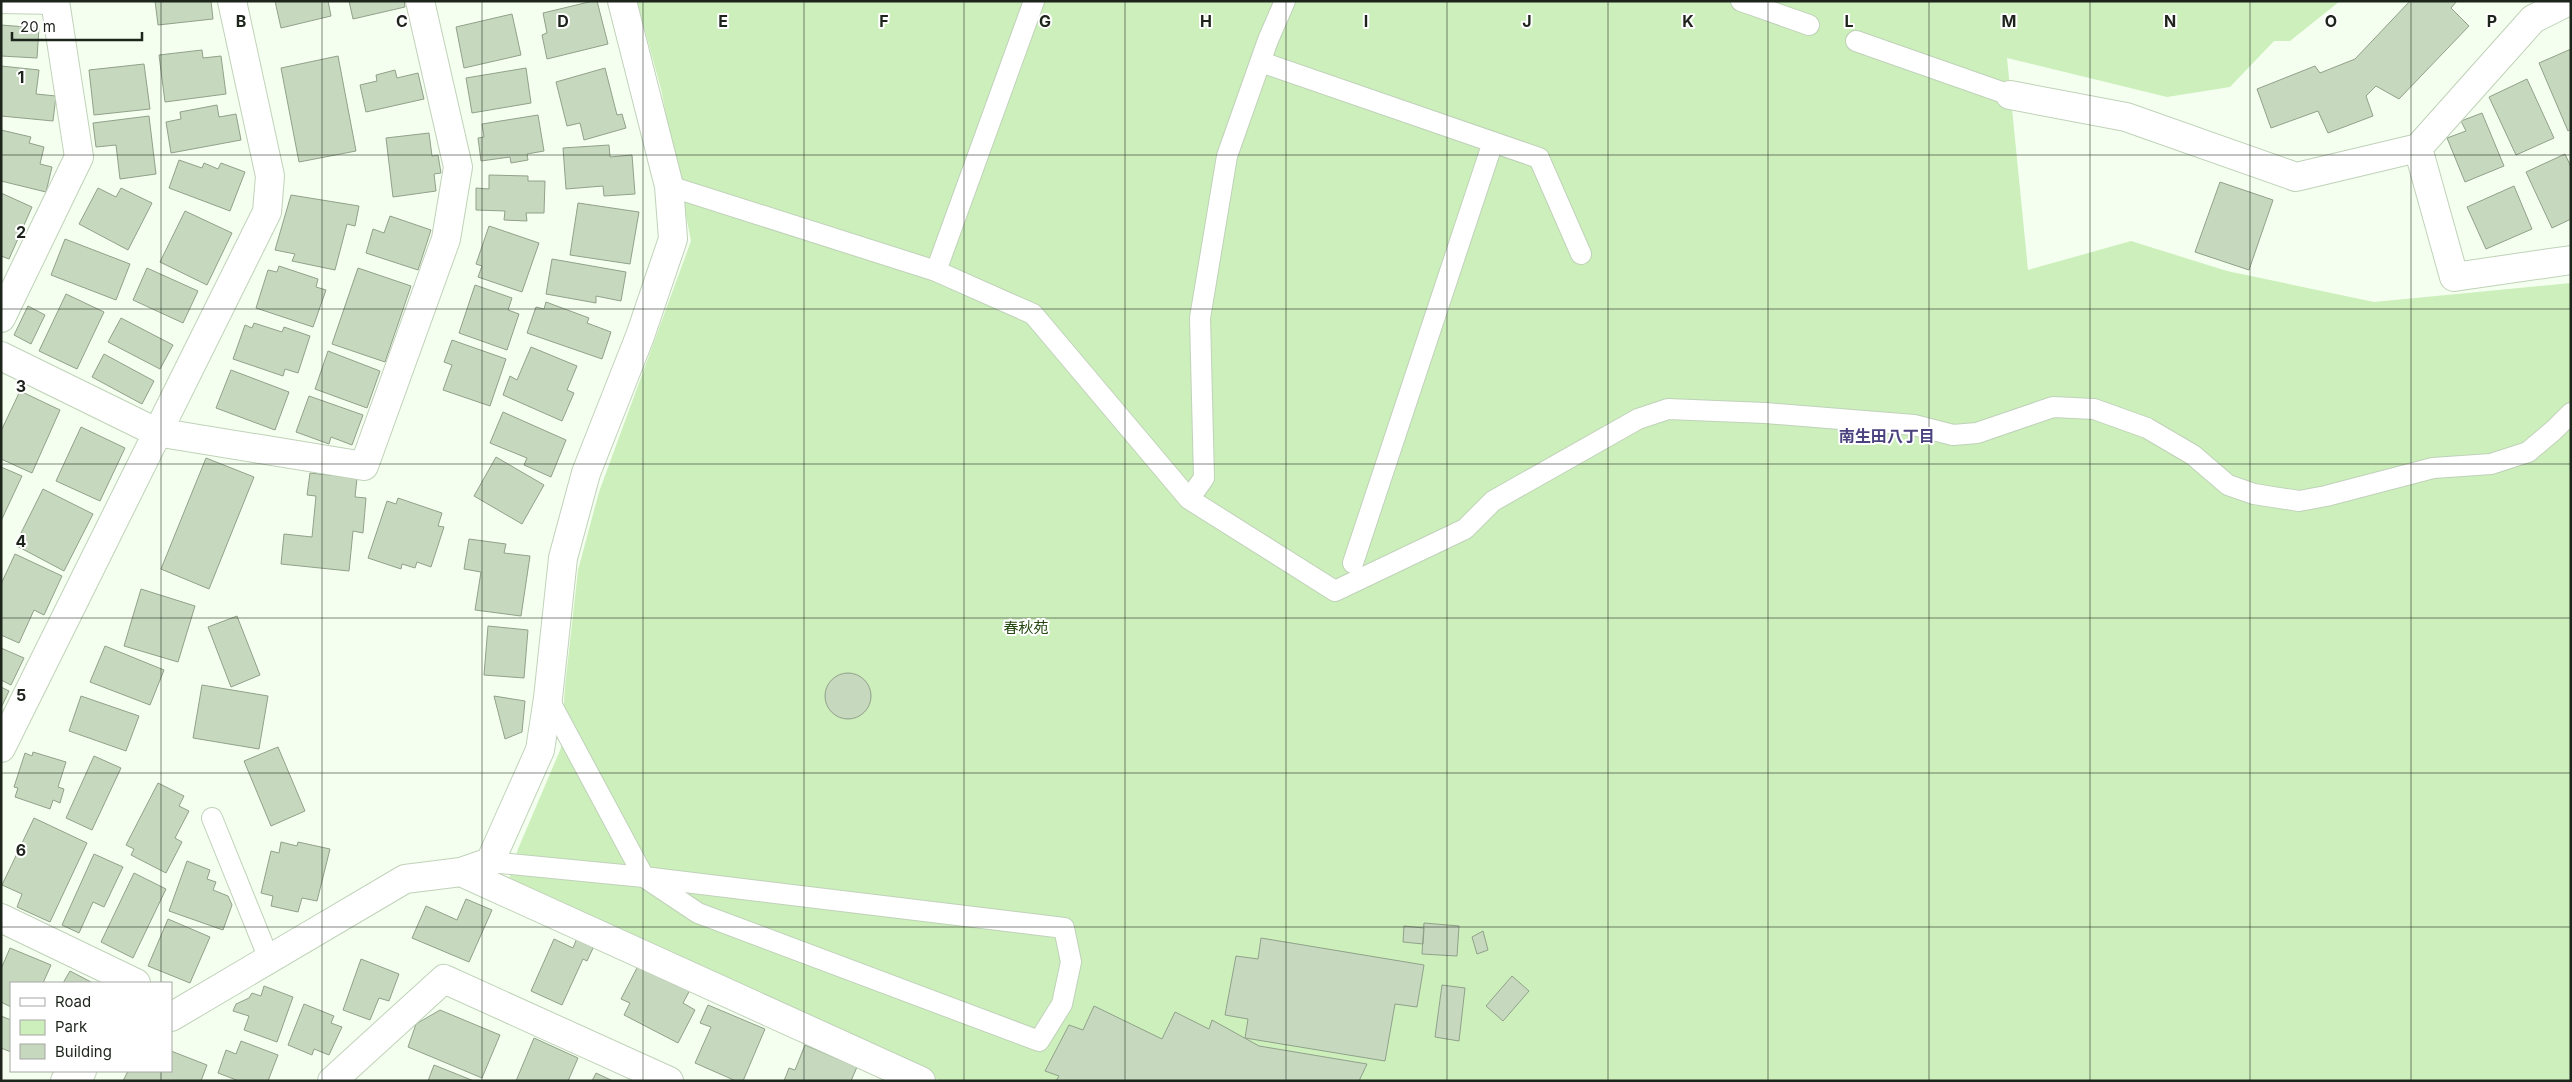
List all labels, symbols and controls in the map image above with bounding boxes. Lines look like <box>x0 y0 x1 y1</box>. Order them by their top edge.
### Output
scale bar <box>12 10 142 42</box>
text: B <box>236 11 246 31</box>
text: C <box>396 11 408 31</box>
text: D <box>557 11 569 31</box>
text: E <box>718 11 728 31</box>
text: F <box>879 11 889 31</box>
text: G <box>1039 11 1051 31</box>
text: H <box>1200 11 1212 31</box>
text: I <box>1364 11 1368 31</box>
text: J <box>1522 11 1532 31</box>
text: K <box>1682 11 1694 31</box>
text: L <box>1844 11 1854 31</box>
text: M <box>2002 11 2016 31</box>
text: N <box>2164 11 2176 31</box>
text: O <box>2325 11 2337 31</box>
text: P <box>2487 11 2497 31</box>
text: 20 m <box>20 17 56 36</box>
text: 1 <box>18 67 24 87</box>
text: 2 <box>16 222 26 242</box>
text: 3 <box>16 376 26 396</box>
district label: 南生田八丁目 <box>1839 426 1935 446</box>
text: 4 <box>16 531 27 551</box>
park label: 春秋苑 <box>1003 618 1049 637</box>
text: 5 <box>16 685 26 705</box>
text: 6 <box>16 840 26 860</box>
legend <box>10 982 172 1072</box>
text: Road <box>55 992 91 1011</box>
text: Park <box>55 1017 88 1036</box>
text: Building <box>55 1042 112 1061</box>

